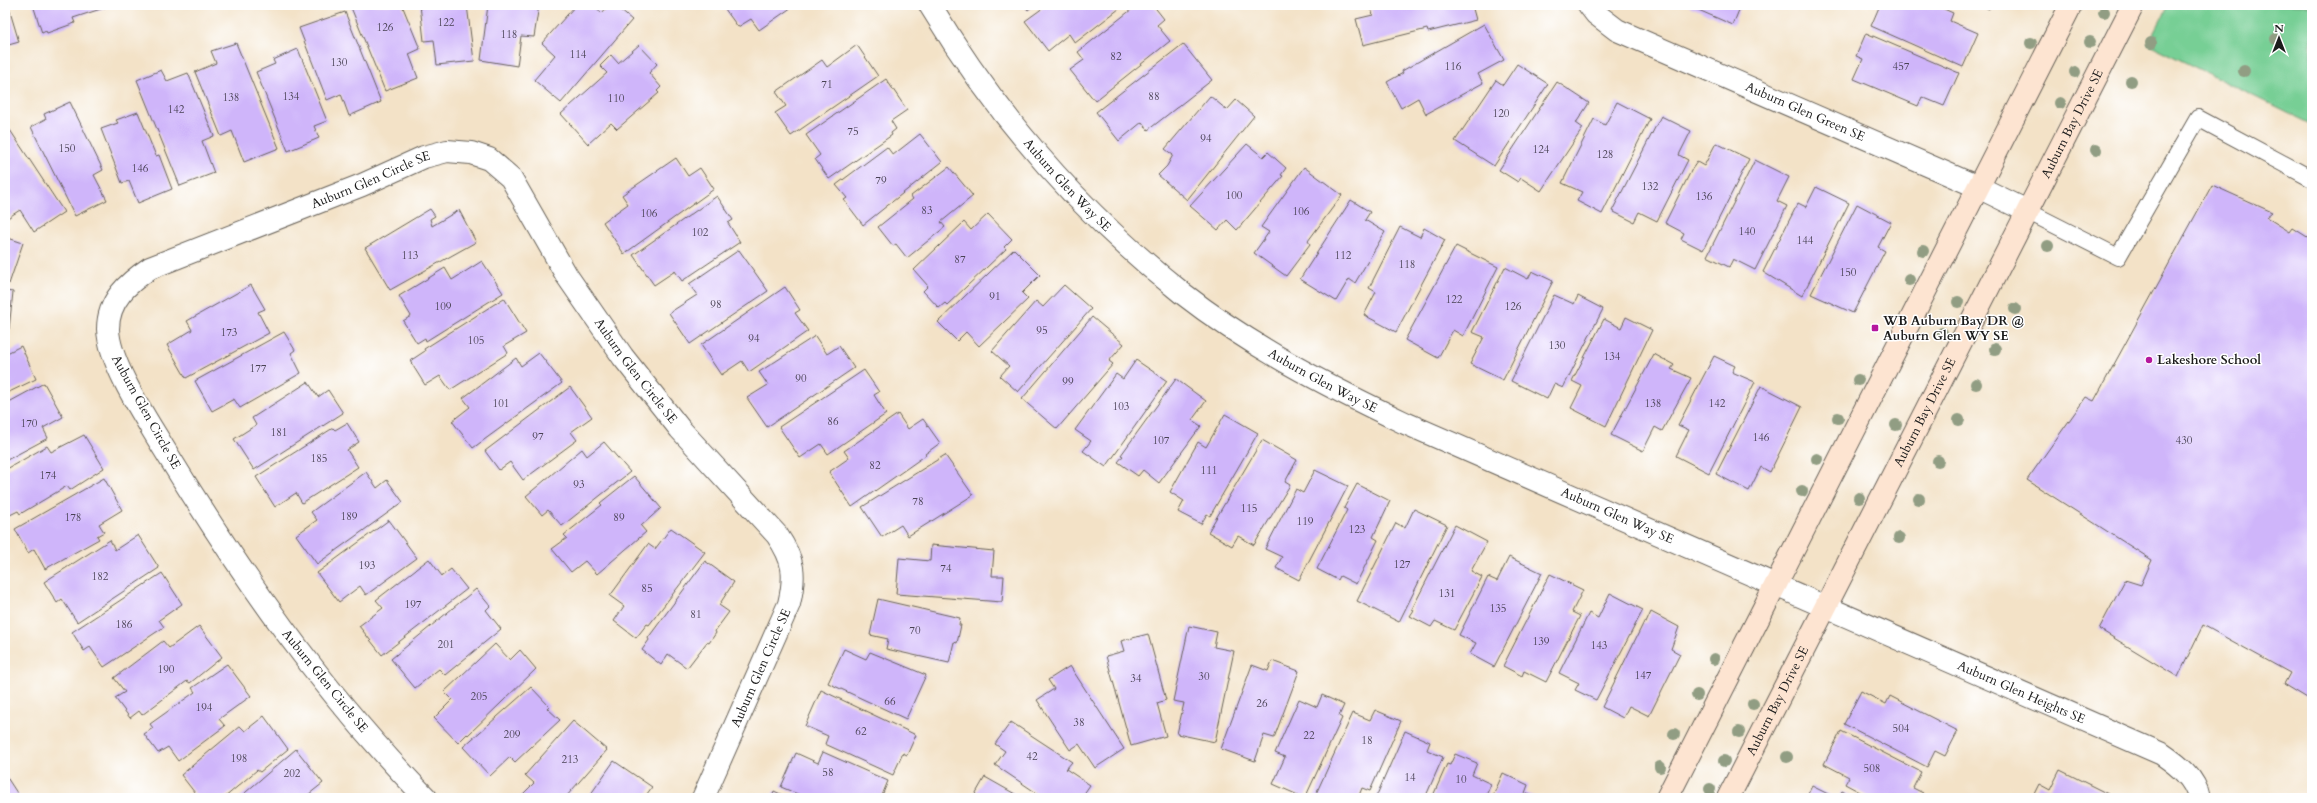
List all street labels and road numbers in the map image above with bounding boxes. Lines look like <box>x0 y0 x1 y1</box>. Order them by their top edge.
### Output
street label: Auburn Bay Drive SE <box>2037 66 2108 182</box>
street label: Auburn Glen Green SE <box>1742 78 1868 146</box>
street label: Auburn Glen Way SE <box>1019 135 1115 236</box>
street label: Auburn Glen Circle SE <box>308 147 432 213</box>
street label: Auburn Glen Circle SE <box>590 315 681 428</box>
street label: Auburn Glen Way SE <box>1265 344 1380 417</box>
street label: Auburn Glen Circle SE <box>107 352 185 472</box>
street label: Auburn Bay Drive SE <box>1890 355 1960 470</box>
street label: Auburn Glen Way SE <box>1558 483 1676 548</box>
street label: Auburn Glen Circle SE <box>727 606 795 730</box>
street label: Auburn Glen Circle SE <box>278 626 372 736</box>
street label: Auburn Bay Drive SE <box>1742 643 1813 759</box>
street label: Auburn Glen Heights SE <box>1954 657 2088 728</box>

